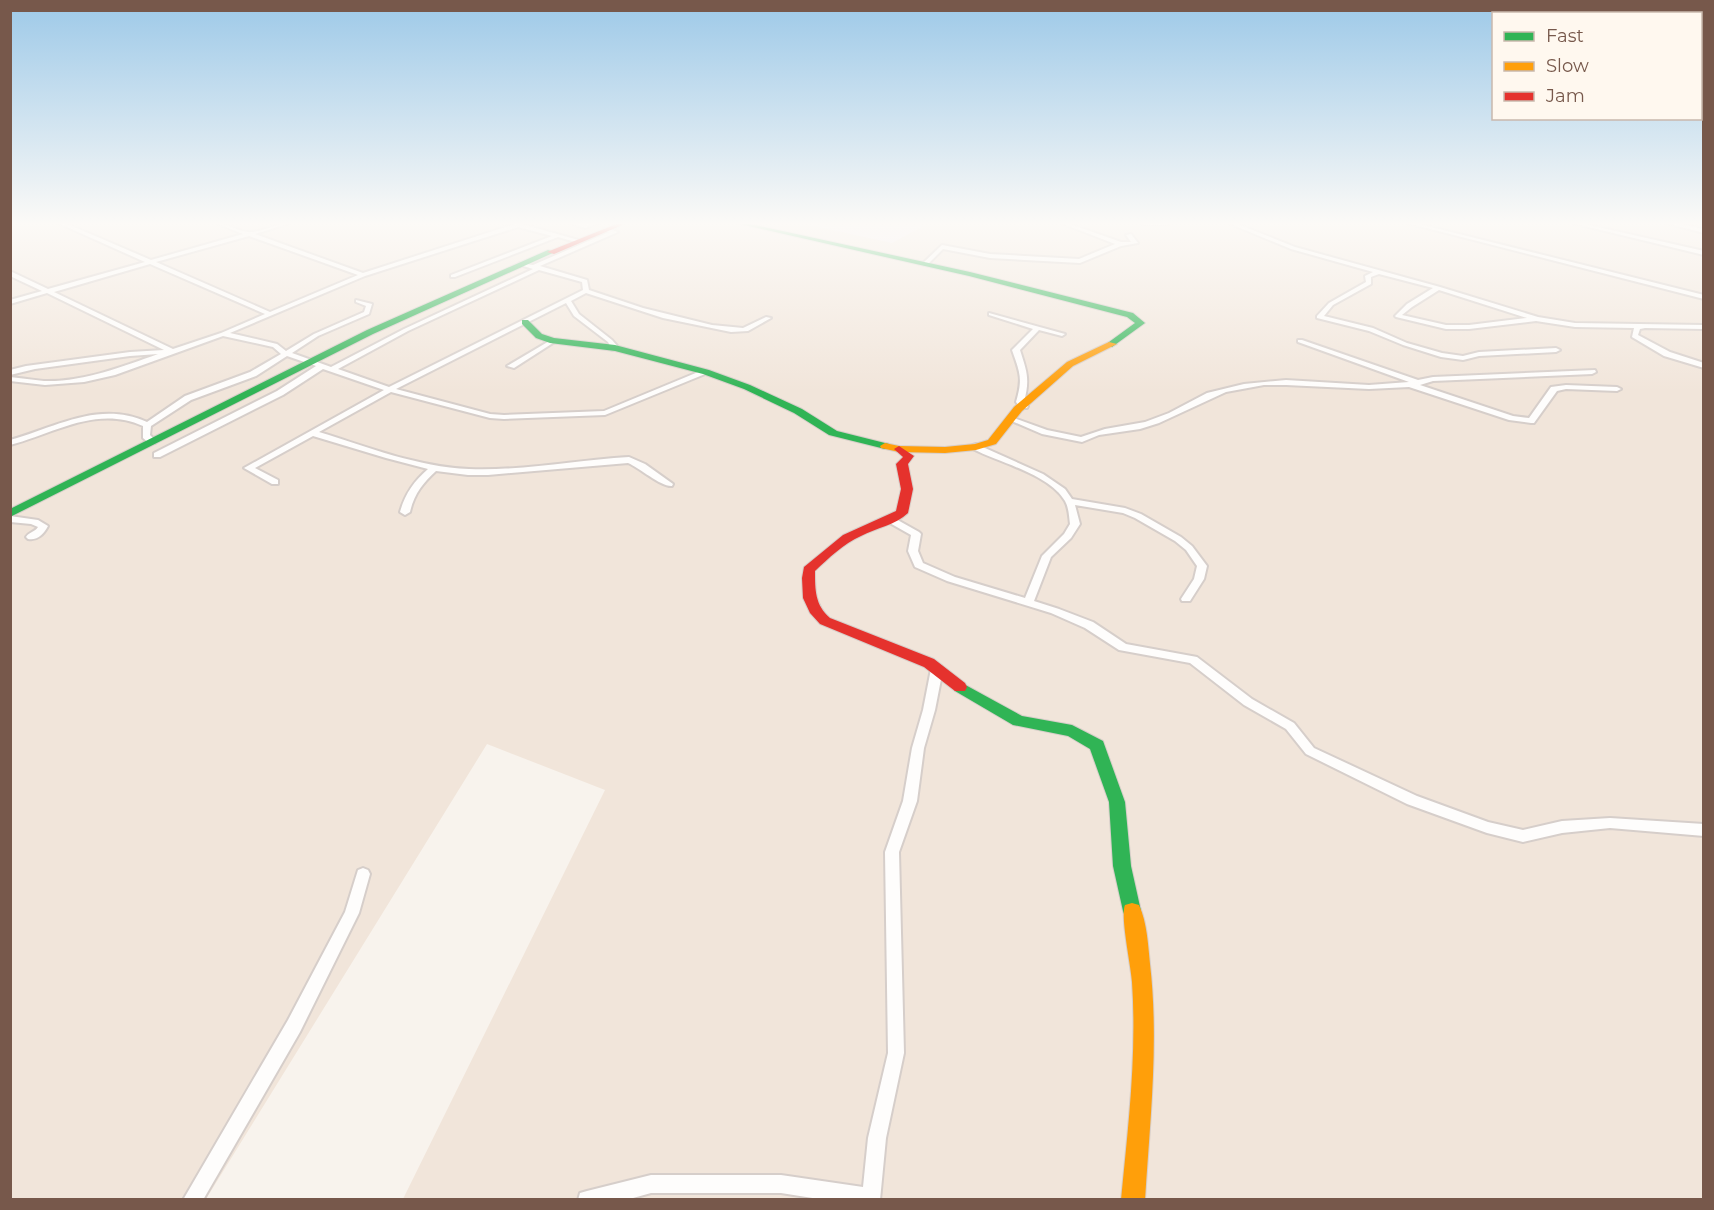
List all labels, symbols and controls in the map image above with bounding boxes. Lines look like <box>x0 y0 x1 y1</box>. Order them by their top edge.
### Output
legend <box>1492 12 1702 120</box>
text: Fast <box>1546 25 1584 47</box>
text: Slow <box>1546 55 1589 77</box>
text: Jam <box>1545 85 1585 107</box>

